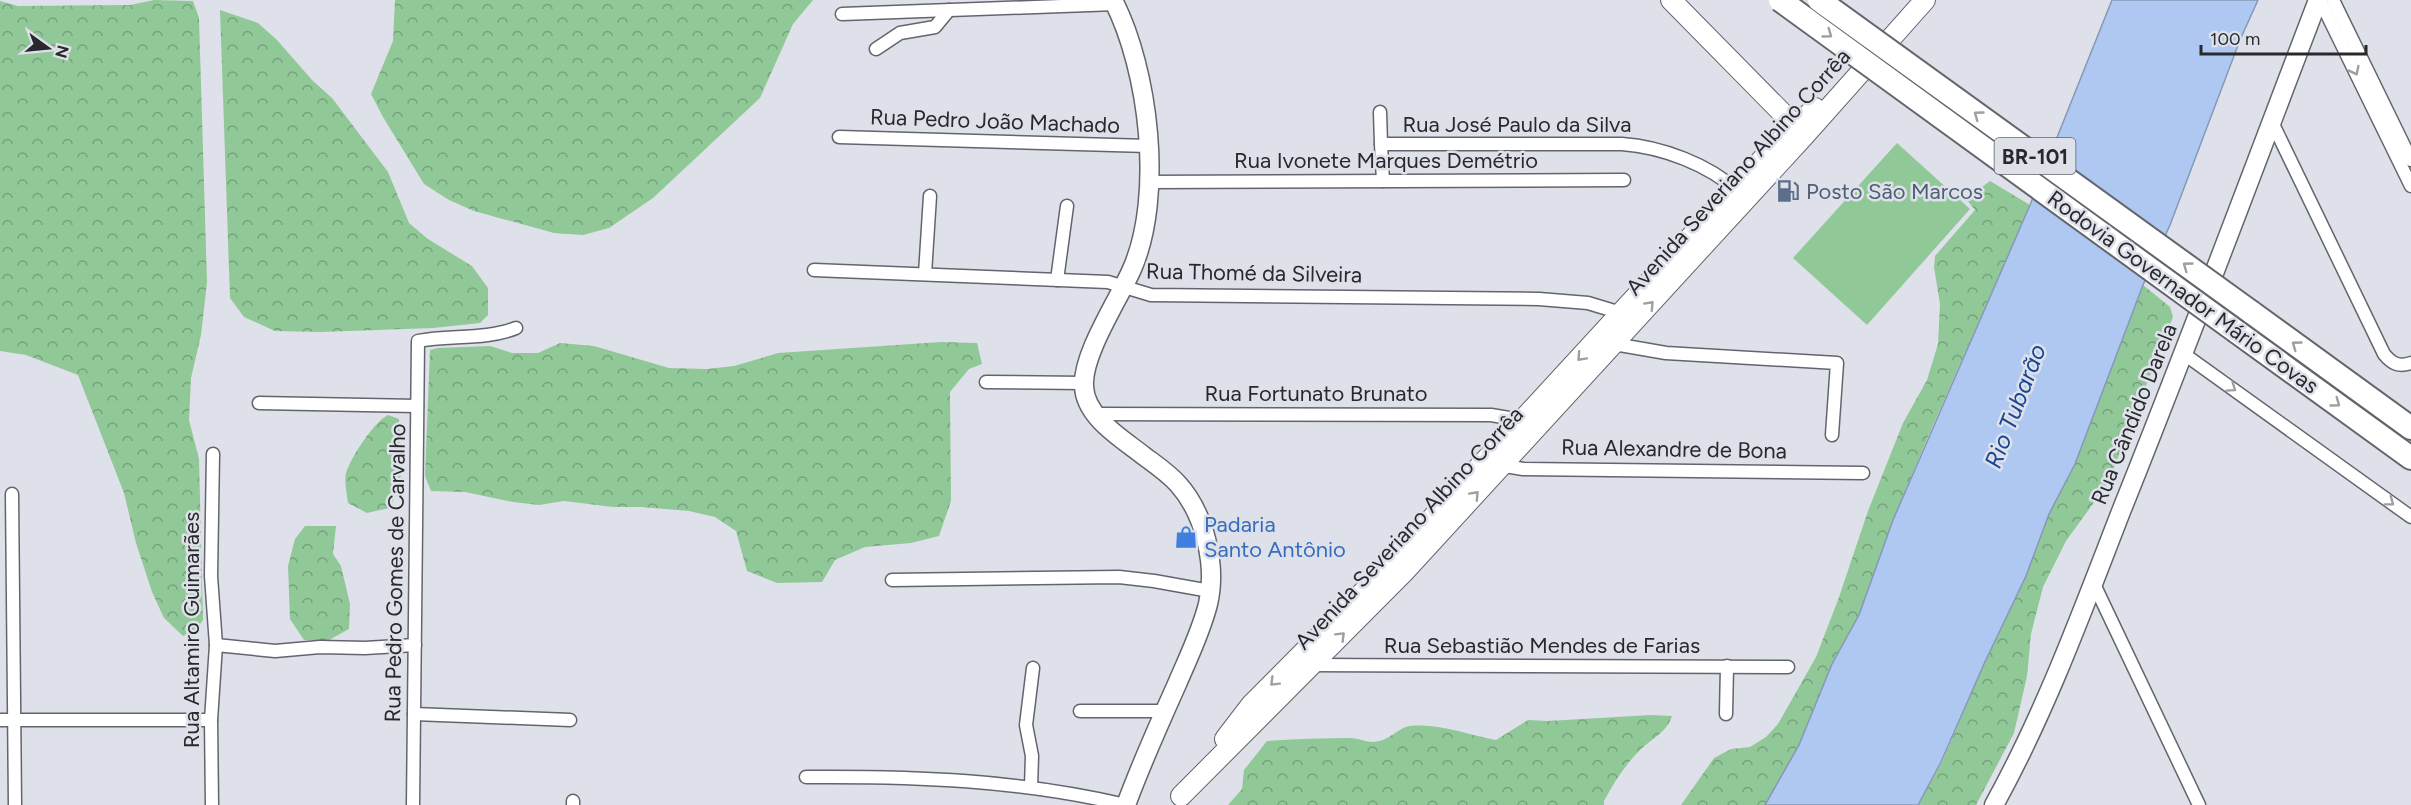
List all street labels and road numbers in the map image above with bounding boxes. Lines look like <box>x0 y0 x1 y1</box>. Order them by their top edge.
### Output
street label: Avenida Severiano Albino Corrêa <box>1620 43 1856 301</box>
street label: Rua Pedro João Machado <box>870 103 1120 139</box>
street label: Rua José Paulo da Silva <box>1403 111 1631 138</box>
road number: BR-101 <box>1994 138 2076 174</box>
street label: Rua Ivonete Marques Demétrio <box>1234 147 1538 174</box>
street label: Rodovia Governador Mário Covas <box>2042 185 2324 399</box>
street label: Rua Thomé da Silveira <box>1146 258 1362 288</box>
street label: Rua Cândido Darela <box>2085 319 2183 509</box>
street label: Rua Fortunato Brunato <box>1205 380 1427 407</box>
street label: Avenida Severiano Albino Corrêa <box>1289 401 1529 655</box>
street label: Rua Pedro Gomes de Carvalho <box>379 423 411 723</box>
street label: Rua Alexandre de Bona <box>1561 434 1787 464</box>
street label: Rua Altamiro Guimarães <box>178 512 205 748</box>
street label: Rua Sebastião Mendes de Farias <box>1384 632 1700 659</box>

